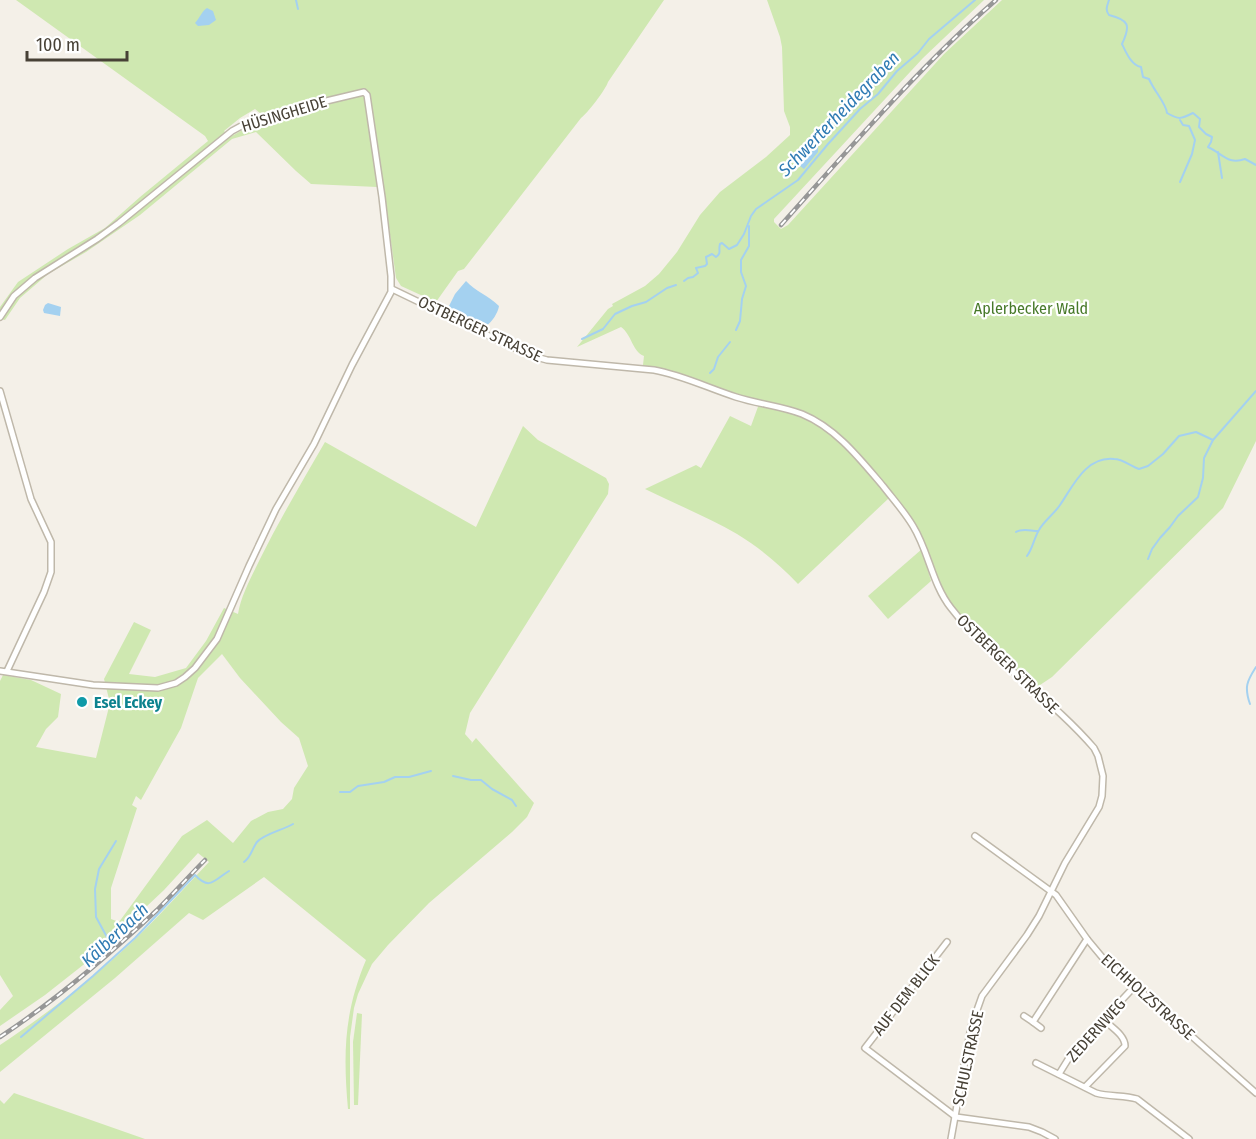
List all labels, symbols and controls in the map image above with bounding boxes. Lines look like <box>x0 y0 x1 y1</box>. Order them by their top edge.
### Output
scale bar <box>27 24 128 62</box>
text: 100 m <box>36 34 80 56</box>
water label: Schwerterheidegraben <box>773 47 904 182</box>
street label: HÜSINGHEIDE <box>239 92 329 136</box>
street label: OSTBERGER STRASSE <box>415 292 545 366</box>
park label: Aplerbecker Wald <box>974 299 1088 318</box>
street label: OSTBERGER STRASSE <box>953 611 1063 717</box>
place label: Esel Eckey <box>94 693 162 712</box>
marker: Esel Eckey <box>75 695 89 709</box>
water label: Kälberbach <box>77 898 153 972</box>
street label: EICHHOLZSTRASSE <box>1097 950 1199 1044</box>
street label: AUF DEM BLICK <box>869 951 944 1039</box>
street label: ZEDERNWEG <box>1063 994 1129 1066</box>
street label: SCHULSTRASSE <box>949 1008 987 1108</box>

